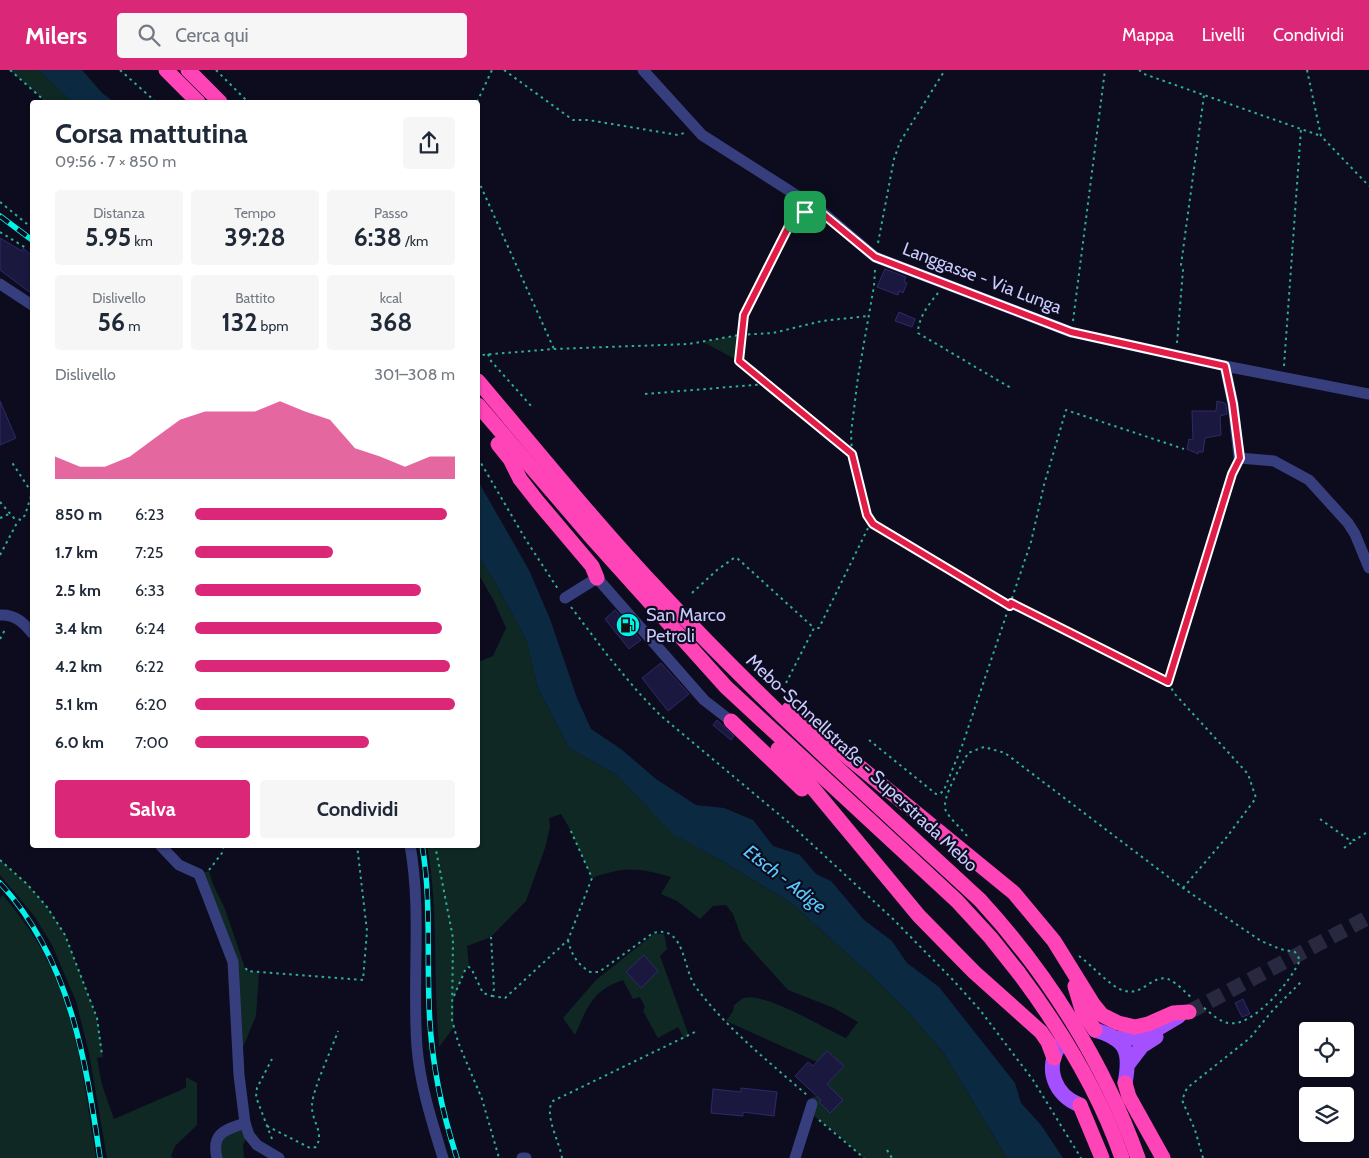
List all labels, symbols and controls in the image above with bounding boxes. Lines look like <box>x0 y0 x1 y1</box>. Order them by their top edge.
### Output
search box <box>117 13 467 58</box>
text: Milers <box>25 21 87 50</box>
icon: search <box>135 21 163 49</box>
text: Cerca qui <box>175 24 249 47</box>
text: Mappa <box>1122 24 1174 46</box>
text: Livelli <box>1202 24 1245 46</box>
text: Condividi <box>1273 24 1344 46</box>
text: Corsa mattutina <box>55 116 248 150</box>
button: share <box>403 117 455 169</box>
text: 09:56 · 7 × 850 m <box>55 152 176 171</box>
pin <box>784 191 826 233</box>
icon: arrive <box>791 198 819 226</box>
text: Distanza <box>93 204 145 222</box>
text: Tempo <box>234 204 276 222</box>
text: Passo <box>374 204 408 222</box>
text: 5.95 <box>85 222 131 252</box>
text: 39:28 <box>224 222 286 252</box>
text: 6:38 <box>354 222 402 252</box>
text: km <box>131 232 153 250</box>
text: /km <box>402 232 428 250</box>
street label: Langgasse - Via Lunga <box>899 238 1065 319</box>
text: Dislivello <box>92 289 146 307</box>
text: Battito <box>235 289 275 307</box>
text: kcal <box>380 289 402 307</box>
text: 56 <box>98 307 125 337</box>
text: 132 <box>222 307 257 337</box>
text: 368 <box>370 307 412 337</box>
text: m <box>125 317 140 335</box>
text: bpm <box>257 317 288 335</box>
text: Dislivello <box>55 365 116 384</box>
text: 301–308 m <box>374 365 455 384</box>
text: 850 m <box>55 505 102 524</box>
text: 6:23 <box>135 505 164 524</box>
text: 1.7 km <box>55 543 98 562</box>
text: 7:25 <box>135 543 163 562</box>
text: 2.5 km <box>55 581 101 600</box>
text: 6:33 <box>135 581 165 600</box>
place label: San Marco Petroli <box>646 604 726 647</box>
fuel station icon: San Marco Petroli <box>615 612 641 638</box>
text: 3.4 km <box>55 619 102 638</box>
text: 6:24 <box>135 619 165 638</box>
street label: Mebo-Schnellstraße - Superstrada Mebo <box>742 650 982 876</box>
text: 4.2 km <box>55 657 102 676</box>
text: 6:22 <box>135 657 164 676</box>
text: 5.1 km <box>55 695 98 714</box>
text: 6:20 <box>135 695 167 714</box>
text: 6.0 km <box>55 733 104 752</box>
text: 7:00 <box>135 733 169 752</box>
button: Salva <box>55 780 250 838</box>
button: Condividi <box>260 780 455 838</box>
water label: Etsch - Adige <box>739 840 831 918</box>
map controls <box>1299 1022 1354 1142</box>
button: locate <box>1299 1022 1354 1077</box>
button: layers <box>1299 1087 1354 1142</box>

